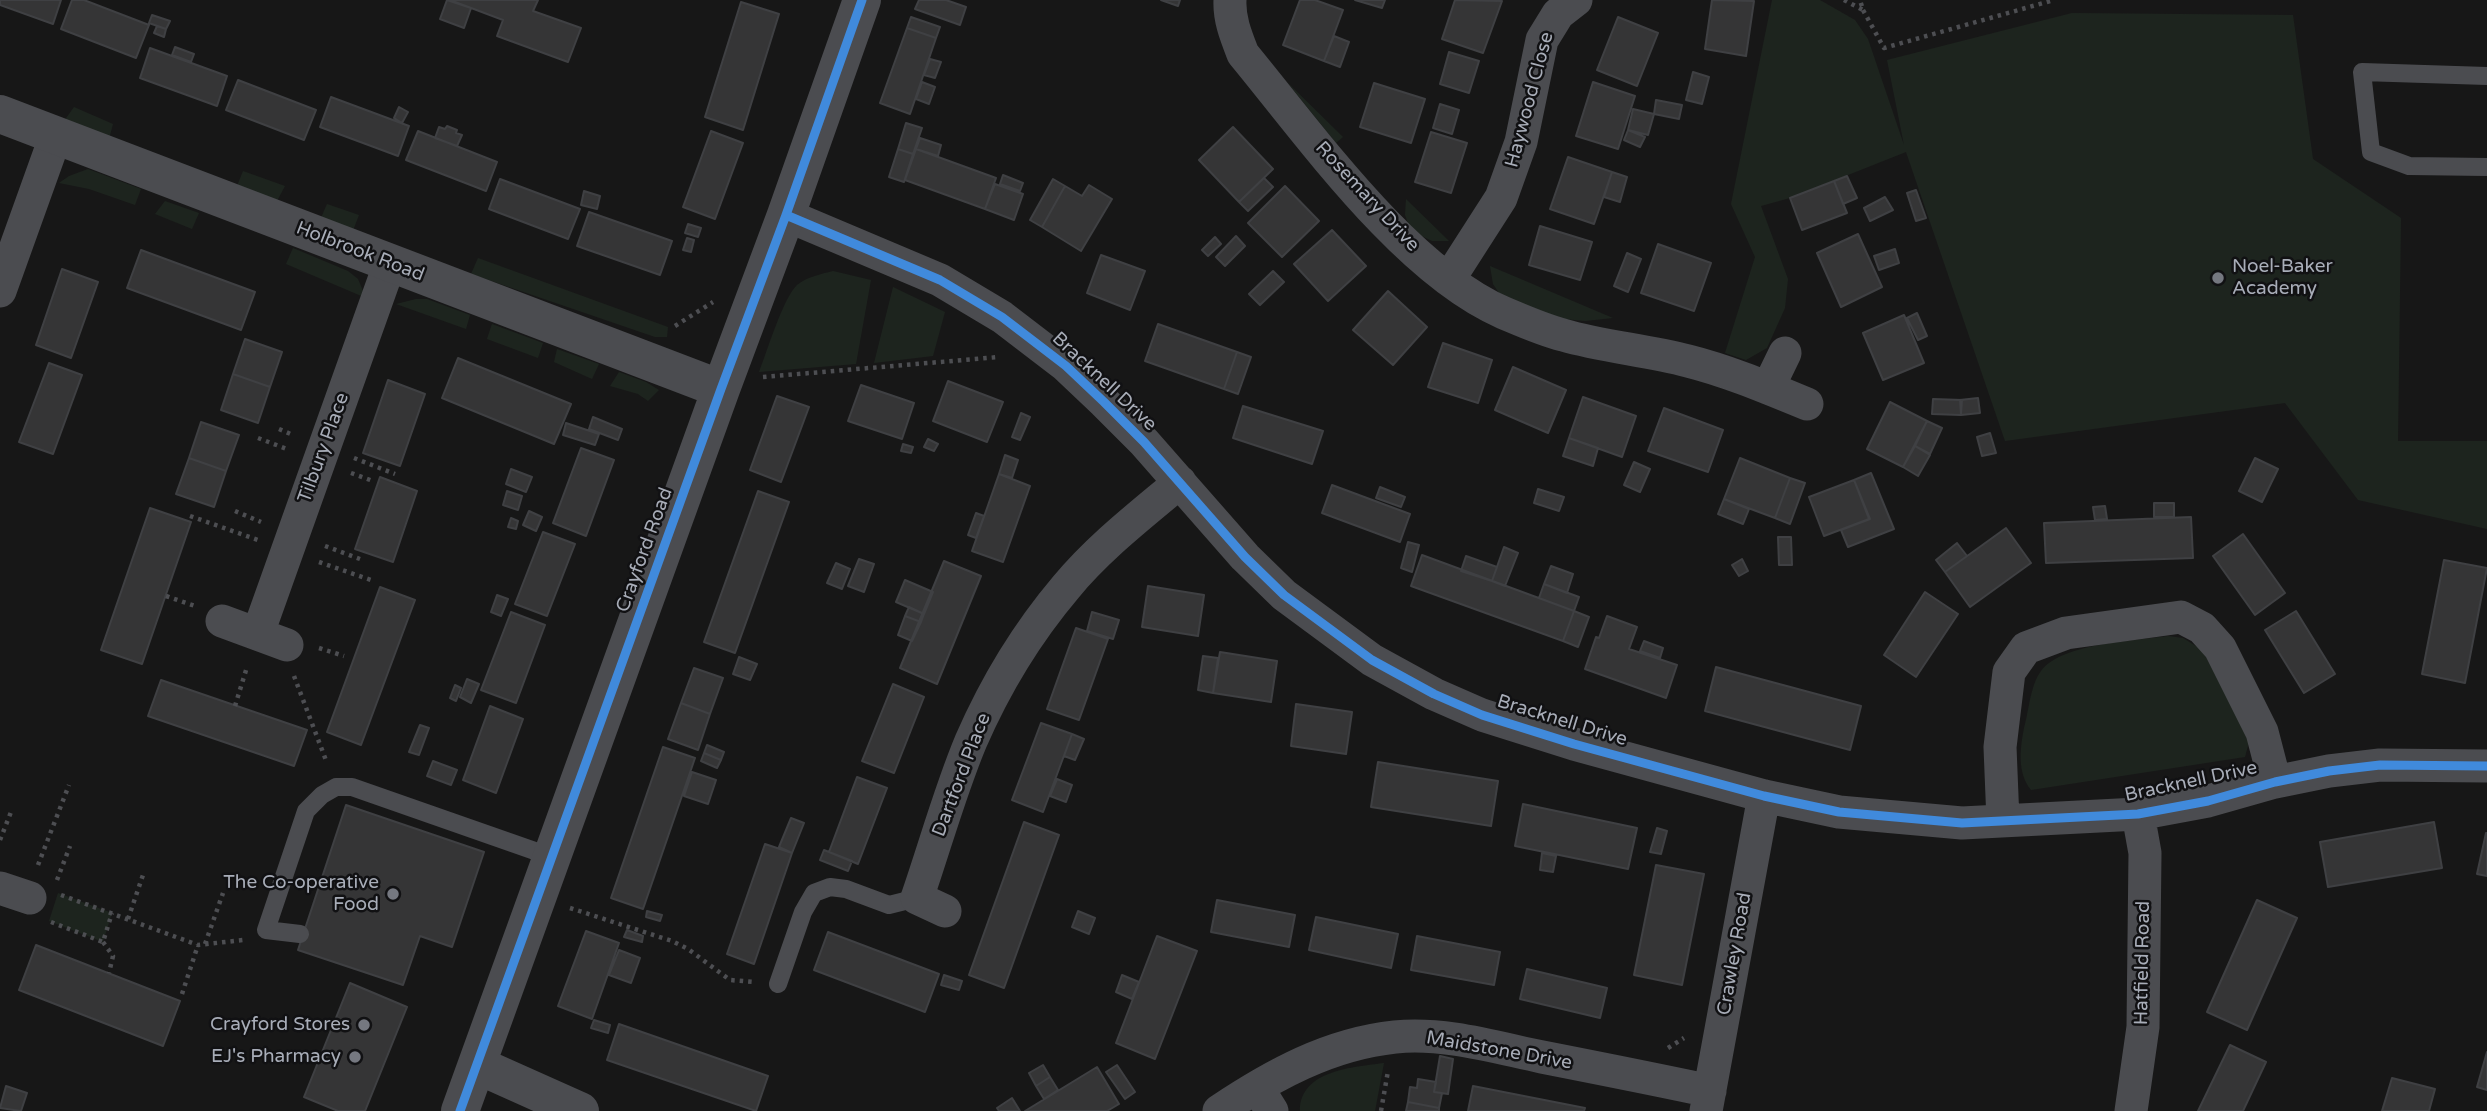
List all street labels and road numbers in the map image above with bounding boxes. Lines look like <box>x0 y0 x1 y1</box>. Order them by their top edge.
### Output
street label: Haywood Close <box>1501 30 1559 170</box>
street label: Rosemary Drive <box>1310 137 1424 257</box>
street label: Holbrook Road <box>293 217 427 287</box>
street label: Bracknell Drive <box>1047 328 1161 436</box>
street label: Tilbury Place <box>294 390 354 506</box>
street label: Crayford Road <box>612 485 678 615</box>
street label: Bracknell Drive <box>1494 690 1630 752</box>
street label: Dartford Place <box>928 710 996 840</box>
street label: Bracknell Drive <box>2123 757 2259 807</box>
street label: Crawley Road <box>1713 891 1757 1017</box>
street label: Hatfield Road <box>2131 901 2155 1025</box>
street label: Maidstone Drive <box>1424 1027 1574 1075</box>

